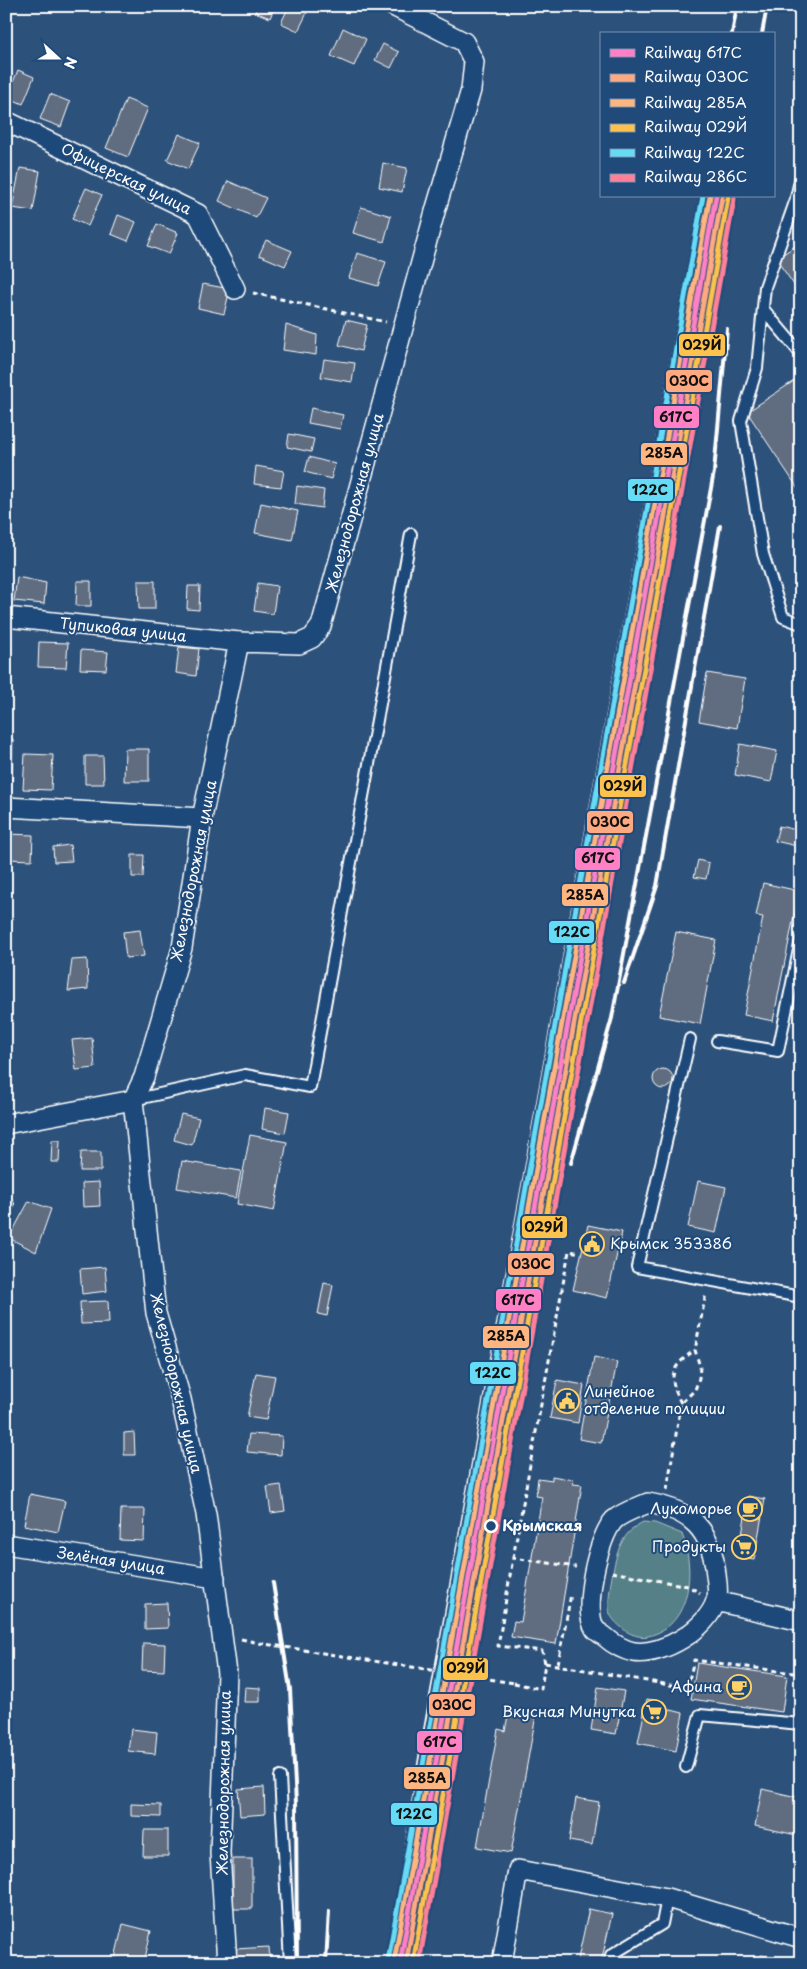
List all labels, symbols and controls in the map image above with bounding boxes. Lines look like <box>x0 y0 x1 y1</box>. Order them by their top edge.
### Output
north arrow <box>32 32 82 82</box>
legend <box>600 32 774 198</box>
text: Railway 617C <box>644 40 742 63</box>
text: N <box>59 54 82 72</box>
text: Railway 030C <box>644 64 749 87</box>
text: Railway 285А <box>644 90 747 113</box>
text: Railway 029Й <box>644 114 747 137</box>
street label: Офицерская улица <box>57 136 196 220</box>
text: Railway 122С <box>644 140 745 163</box>
text: Railway 286С <box>644 164 747 187</box>
line badge: 029Й <box>678 333 726 357</box>
text: 029Й <box>682 334 722 355</box>
line badge: 030C <box>665 369 713 393</box>
text: 030C <box>669 370 709 391</box>
line badge: 617C <box>653 405 700 429</box>
text: 617C <box>659 406 693 427</box>
street label: Железнодорожная улица <box>318 410 389 595</box>
line badge: 285А <box>640 442 688 466</box>
text: 285А <box>645 442 683 463</box>
line badge: 122С <box>627 478 674 502</box>
text: 122С <box>632 479 668 500</box>
street label: Тупиковая улица <box>59 610 188 647</box>
line badge: 029Й <box>599 774 647 798</box>
text: 029Й <box>603 775 643 796</box>
street label: Железнодорожная улица <box>164 777 222 964</box>
line badge: 030C <box>586 810 634 834</box>
text: 030C <box>590 811 630 832</box>
line badge: 617C <box>574 847 621 871</box>
text: 617C <box>581 847 615 868</box>
line badge: 285А <box>561 883 609 907</box>
text: 285А <box>566 884 604 905</box>
line badge: 122С <box>548 920 595 944</box>
text: 122С <box>554 921 590 942</box>
line badge: 029Й <box>521 1215 568 1239</box>
text: 029Й <box>524 1216 564 1237</box>
public building icon: Крымск 353386 <box>579 1231 605 1257</box>
place label: Крымск 353386 <box>610 1231 732 1254</box>
line badge: 030C <box>507 1252 555 1276</box>
text: 030C <box>511 1253 551 1274</box>
line badge: 617C <box>495 1288 542 1312</box>
text: 617C <box>501 1289 535 1310</box>
street label: Железнодорожная улица <box>145 1290 210 1476</box>
line badge: 285А <box>482 1325 530 1349</box>
text: 285А <box>487 1325 525 1346</box>
line badge: 122С <box>469 1361 517 1385</box>
text: 122С <box>475 1362 511 1383</box>
place label: Линейное отделение полиции <box>584 1379 726 1419</box>
public building icon: Линейное отделение полиции <box>554 1388 580 1414</box>
place label: Лукоморье <box>650 1496 732 1519</box>
cafe icon: Лукоморье <box>737 1496 763 1522</box>
place label: Крымская <box>502 1513 582 1536</box>
marker: Крымская <box>484 1519 498 1533</box>
place label: Продукты <box>652 1534 726 1557</box>
supermarket icon: Продукты <box>731 1534 757 1560</box>
street label: Зелёная улица <box>56 1540 167 1579</box>
line badge: 029Й <box>442 1657 489 1681</box>
text: 029Й <box>446 1657 486 1678</box>
place label: Афина <box>671 1674 723 1697</box>
cafe icon: Афина <box>726 1674 752 1700</box>
street label: Железнодорожная улица <box>209 1690 236 1876</box>
line badge: 030C <box>428 1693 476 1717</box>
text: 030C <box>432 1694 472 1715</box>
place label: Вкусная Минутка <box>502 1699 637 1722</box>
supermarket icon: Вкусная Минутка <box>641 1699 667 1725</box>
line badge: 617C <box>416 1730 463 1754</box>
text: 617C <box>423 1731 457 1752</box>
line badge: 285А <box>403 1766 451 1790</box>
text: 285А <box>408 1767 446 1788</box>
line badge: 122С <box>390 1802 438 1826</box>
text: 122С <box>396 1803 432 1824</box>

